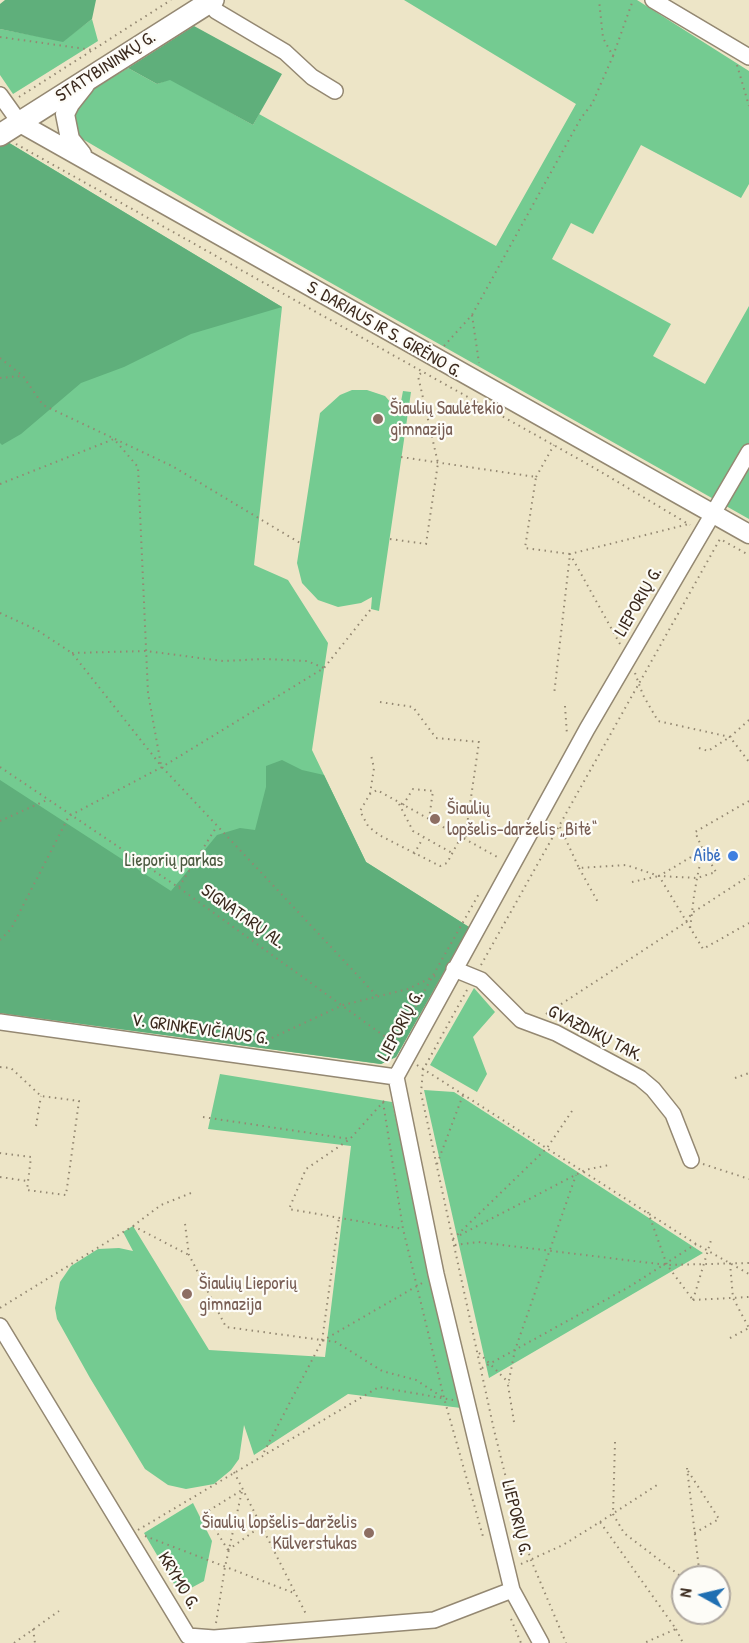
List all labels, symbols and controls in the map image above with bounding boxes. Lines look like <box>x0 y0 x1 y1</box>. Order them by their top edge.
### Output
street label: STATYBININKŲ G. <box>52 27 160 107</box>
street label: S. DARIAUS IR S. GIRĖNO G. <box>303 277 465 383</box>
place label: Šiaulių Saulėtekio gimnazija <box>390 398 503 440</box>
marker: Šiaulių Saulėtekio gimnazija <box>371 412 385 426</box>
street label: LIEPORIŲ G. <box>611 563 667 641</box>
place label: Šiaulių lopšelis-darželis „Bitė“ <box>447 798 597 840</box>
marker: Šiaulių lopšelis-darželis „Bitė“ <box>428 812 442 826</box>
place label: Aibė <box>694 845 721 867</box>
marker: Aibė <box>726 849 740 863</box>
park label: Lieporių parkas <box>125 850 223 872</box>
street label: SIGNATARŲ AL. <box>197 880 289 954</box>
street label: LIEPORIŲ G. <box>374 987 428 1065</box>
street label: GVAZDIKŲ TAK. <box>544 1001 646 1067</box>
street label: V. GRINKEVIČIAUS G. <box>130 1010 270 1050</box>
place label: Šiaulių Lieporių gimnazija <box>199 1273 297 1316</box>
marker: Šiaulių Lieporių gimnazija <box>180 1287 194 1301</box>
street label: LIEPORIŲ G. <box>496 1478 536 1558</box>
place label: Šiaulių lopšelis-darželis Kūlverstukas <box>202 1512 357 1555</box>
marker: Šiaulių lopšelis-darželis Kūlverstukas <box>362 1526 376 1540</box>
street label: KRYMO G. <box>153 1548 203 1614</box>
north arrow <box>671 1565 731 1625</box>
text: N <box>674 1587 697 1599</box>

